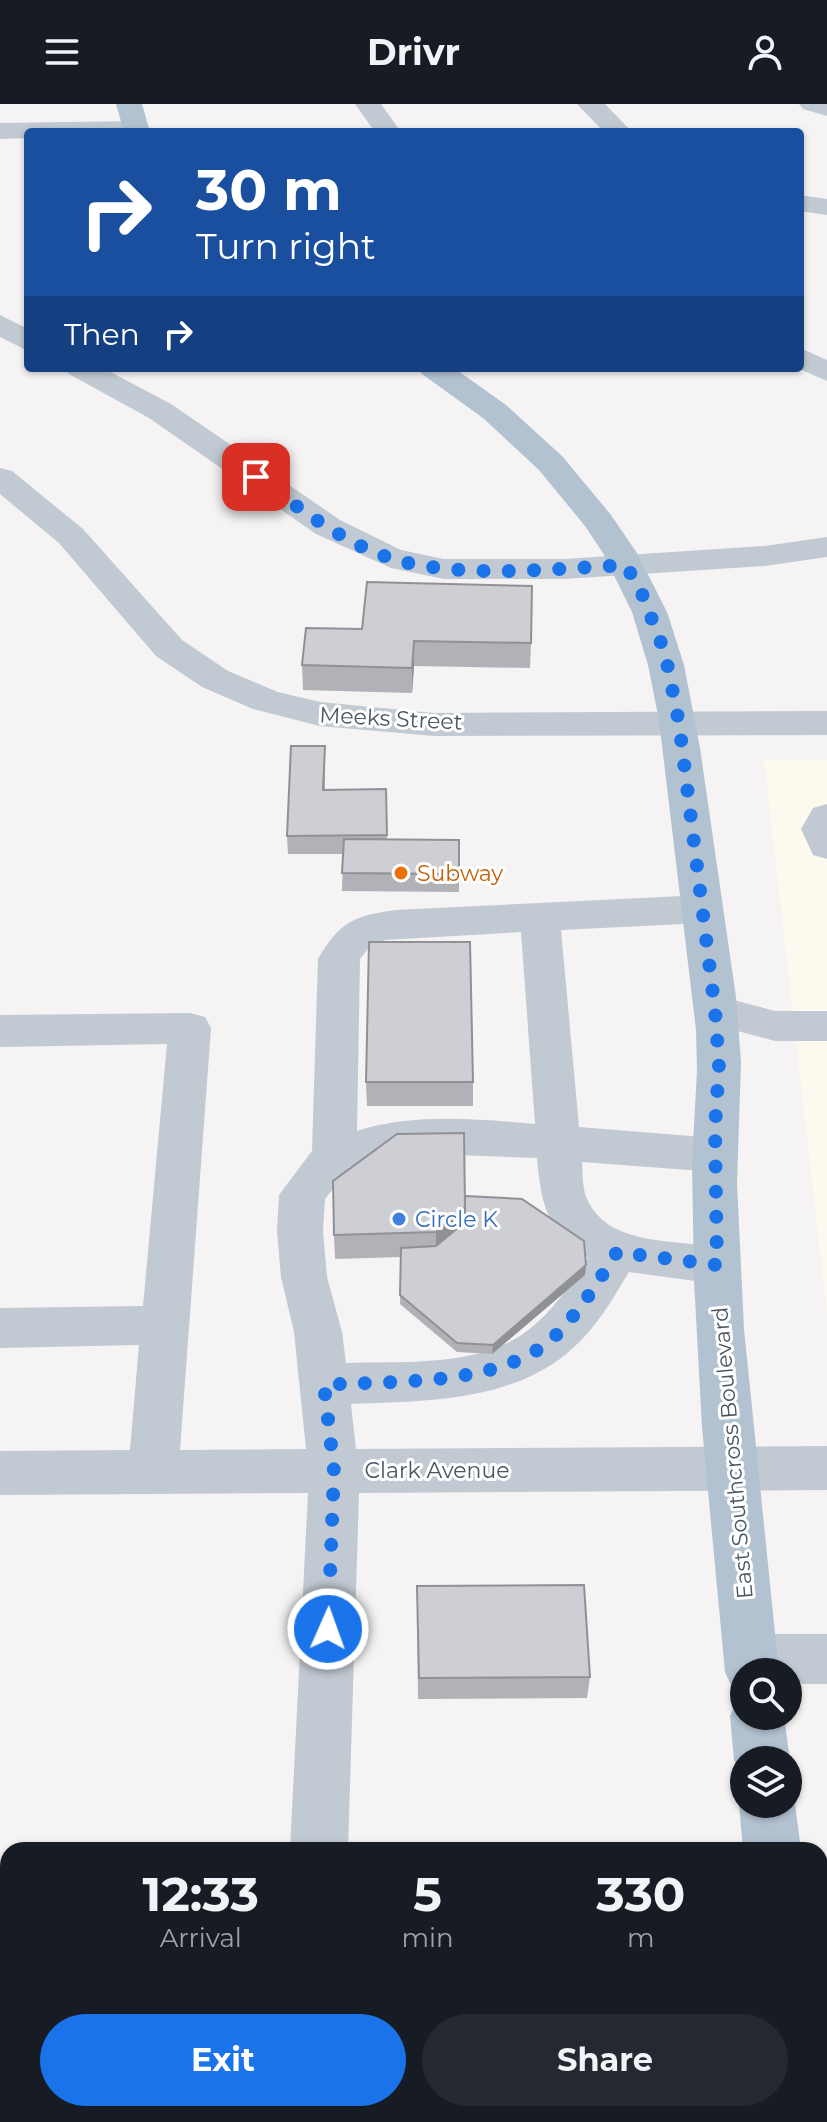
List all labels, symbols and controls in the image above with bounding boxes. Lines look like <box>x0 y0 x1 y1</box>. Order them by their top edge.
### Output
icon: menu <box>40 30 84 74</box>
text: Drivr <box>367 30 460 74</box>
icon: person <box>743 30 787 74</box>
text: 30 m <box>196 156 342 224</box>
icon: right <box>64 160 168 264</box>
text: Turn right <box>196 224 376 268</box>
icon: right <box>156 312 200 356</box>
text: Then <box>64 316 140 353</box>
pin <box>222 443 290 511</box>
icon: arrive <box>234 455 278 499</box>
street label: Meeks Street <box>319 701 463 736</box>
place label: Subway <box>417 860 503 887</box>
marker: Subway <box>392 864 410 882</box>
place label: Circle K <box>415 1206 498 1233</box>
marker: Circle K <box>390 1210 408 1228</box>
street label: East Southcross Boulevard <box>706 1306 759 1600</box>
street label: Clark Avenue <box>364 1457 510 1484</box>
position arrow <box>286 1587 370 1671</box>
map controls <box>730 1658 802 1818</box>
button: search <box>730 1658 802 1730</box>
button: layers <box>730 1746 802 1818</box>
text: 12:33 <box>143 1865 259 1923</box>
text: 5 <box>413 1865 442 1923</box>
text: 330 <box>596 1865 685 1923</box>
text: Arrival <box>160 1922 242 1954</box>
text: min <box>401 1922 454 1954</box>
text: m <box>627 1922 655 1954</box>
button: Exit <box>40 2014 406 2106</box>
button: Share <box>422 2014 788 2106</box>

